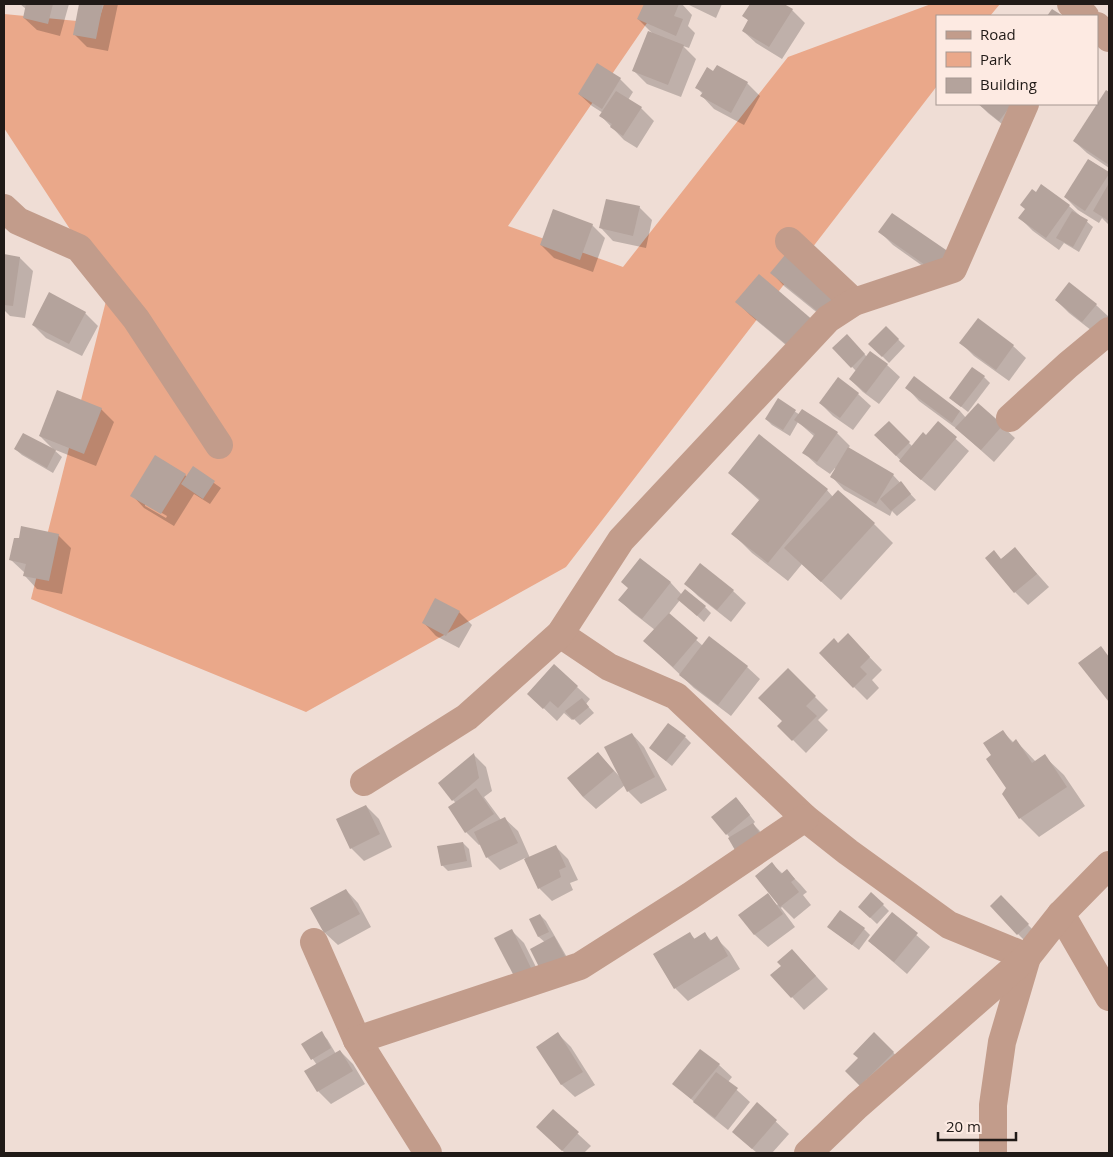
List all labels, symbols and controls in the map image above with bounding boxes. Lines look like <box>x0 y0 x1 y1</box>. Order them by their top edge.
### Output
legend <box>936 15 1098 105</box>
text: Road <box>980 24 1016 44</box>
text: Park <box>980 49 1011 69</box>
text: Building <box>980 74 1037 94</box>
scale bar <box>938 1110 1016 1142</box>
text: 20 m <box>946 1116 981 1136</box>

